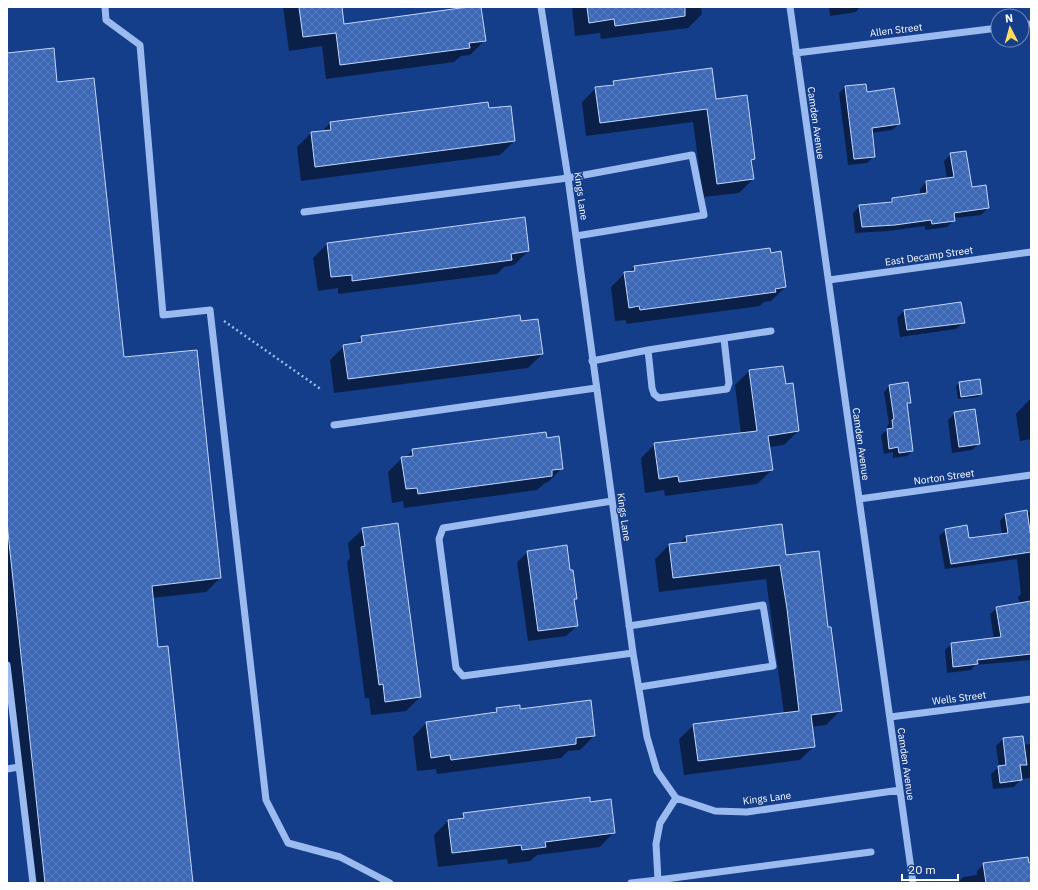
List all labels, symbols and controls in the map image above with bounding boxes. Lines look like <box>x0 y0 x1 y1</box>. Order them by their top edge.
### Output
north arrow <box>990 8 1030 48</box>
text: N <box>1004 11 1014 25</box>
street label: Allen Street <box>869 20 923 40</box>
street label: Camden Avenue <box>804 86 828 161</box>
street label: Kings Lane <box>571 171 591 221</box>
street label: East Decamp Street <box>884 243 974 269</box>
street label: Camden Avenue <box>849 407 873 482</box>
street label: Norton Street <box>913 466 976 488</box>
street label: Kings Lane <box>614 492 634 542</box>
street label: Wells Street <box>931 688 987 708</box>
street label: Camden Avenue <box>894 727 918 802</box>
street label: Kings Lane <box>742 789 792 807</box>
scale bar <box>902 856 958 882</box>
text: 20 m <box>908 862 936 877</box>

